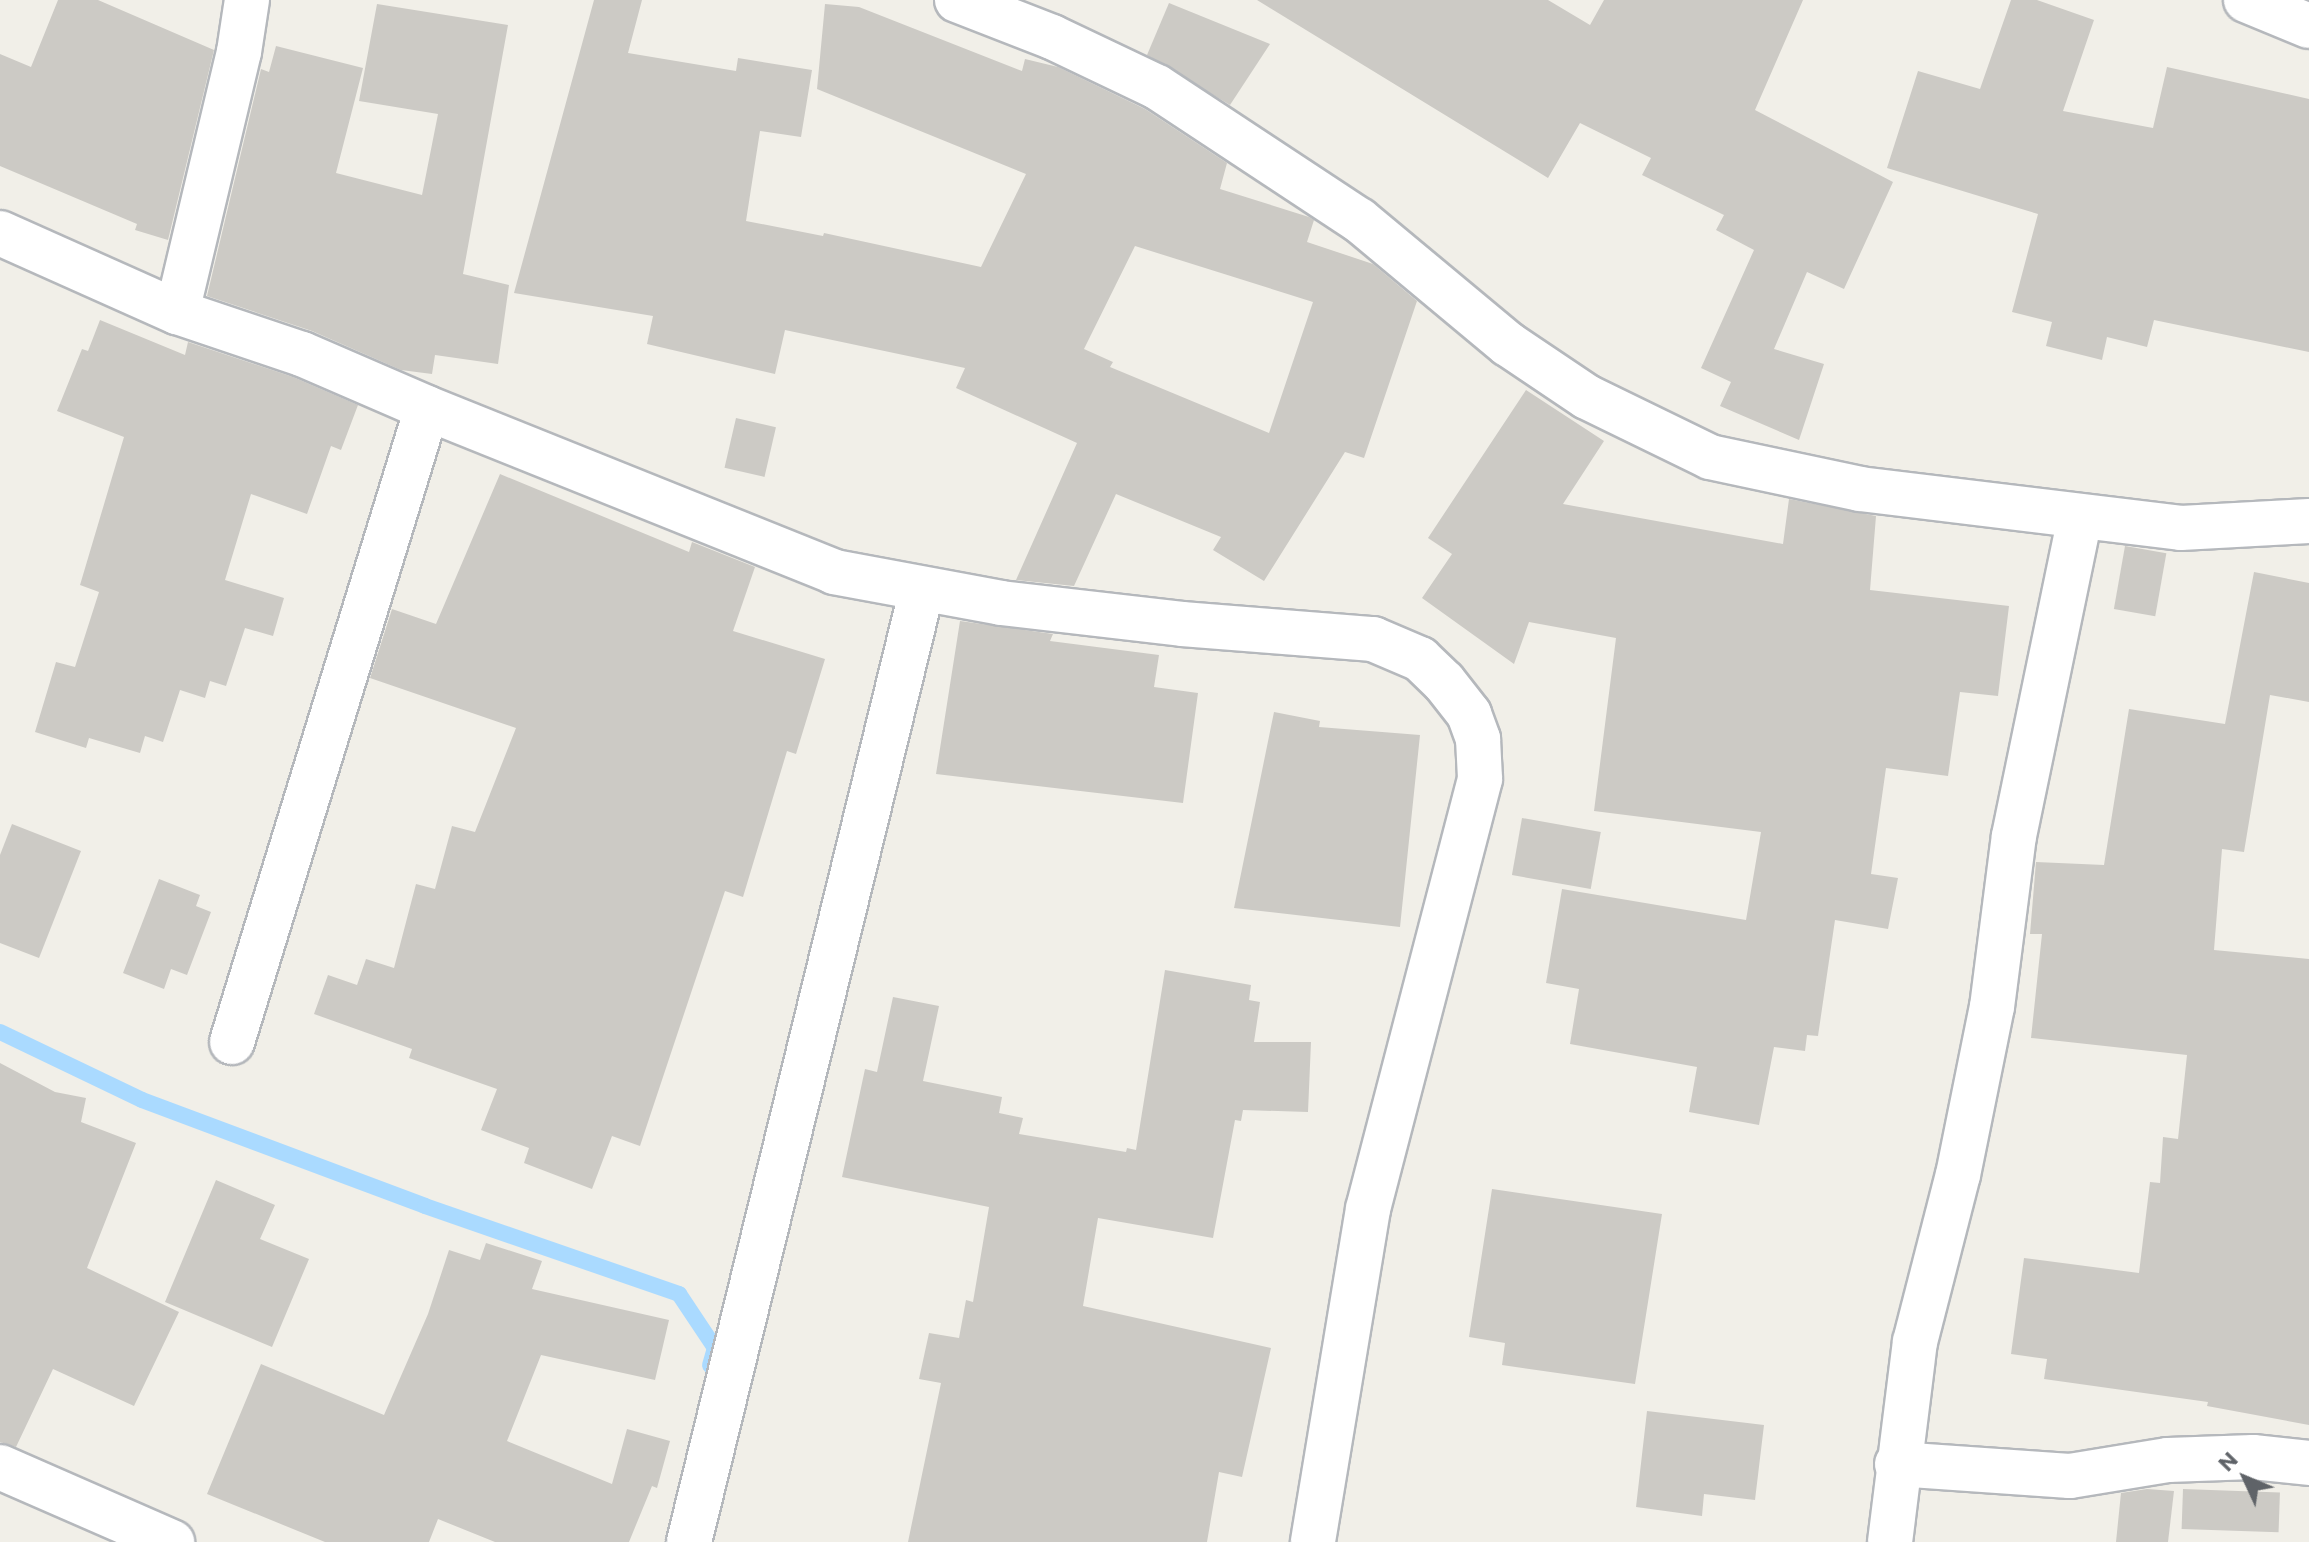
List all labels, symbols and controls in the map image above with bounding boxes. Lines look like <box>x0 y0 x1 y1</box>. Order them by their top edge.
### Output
north arrow <box>2205 1438 2285 1518</box>
text: N <box>2212 1446 2243 1476</box>

